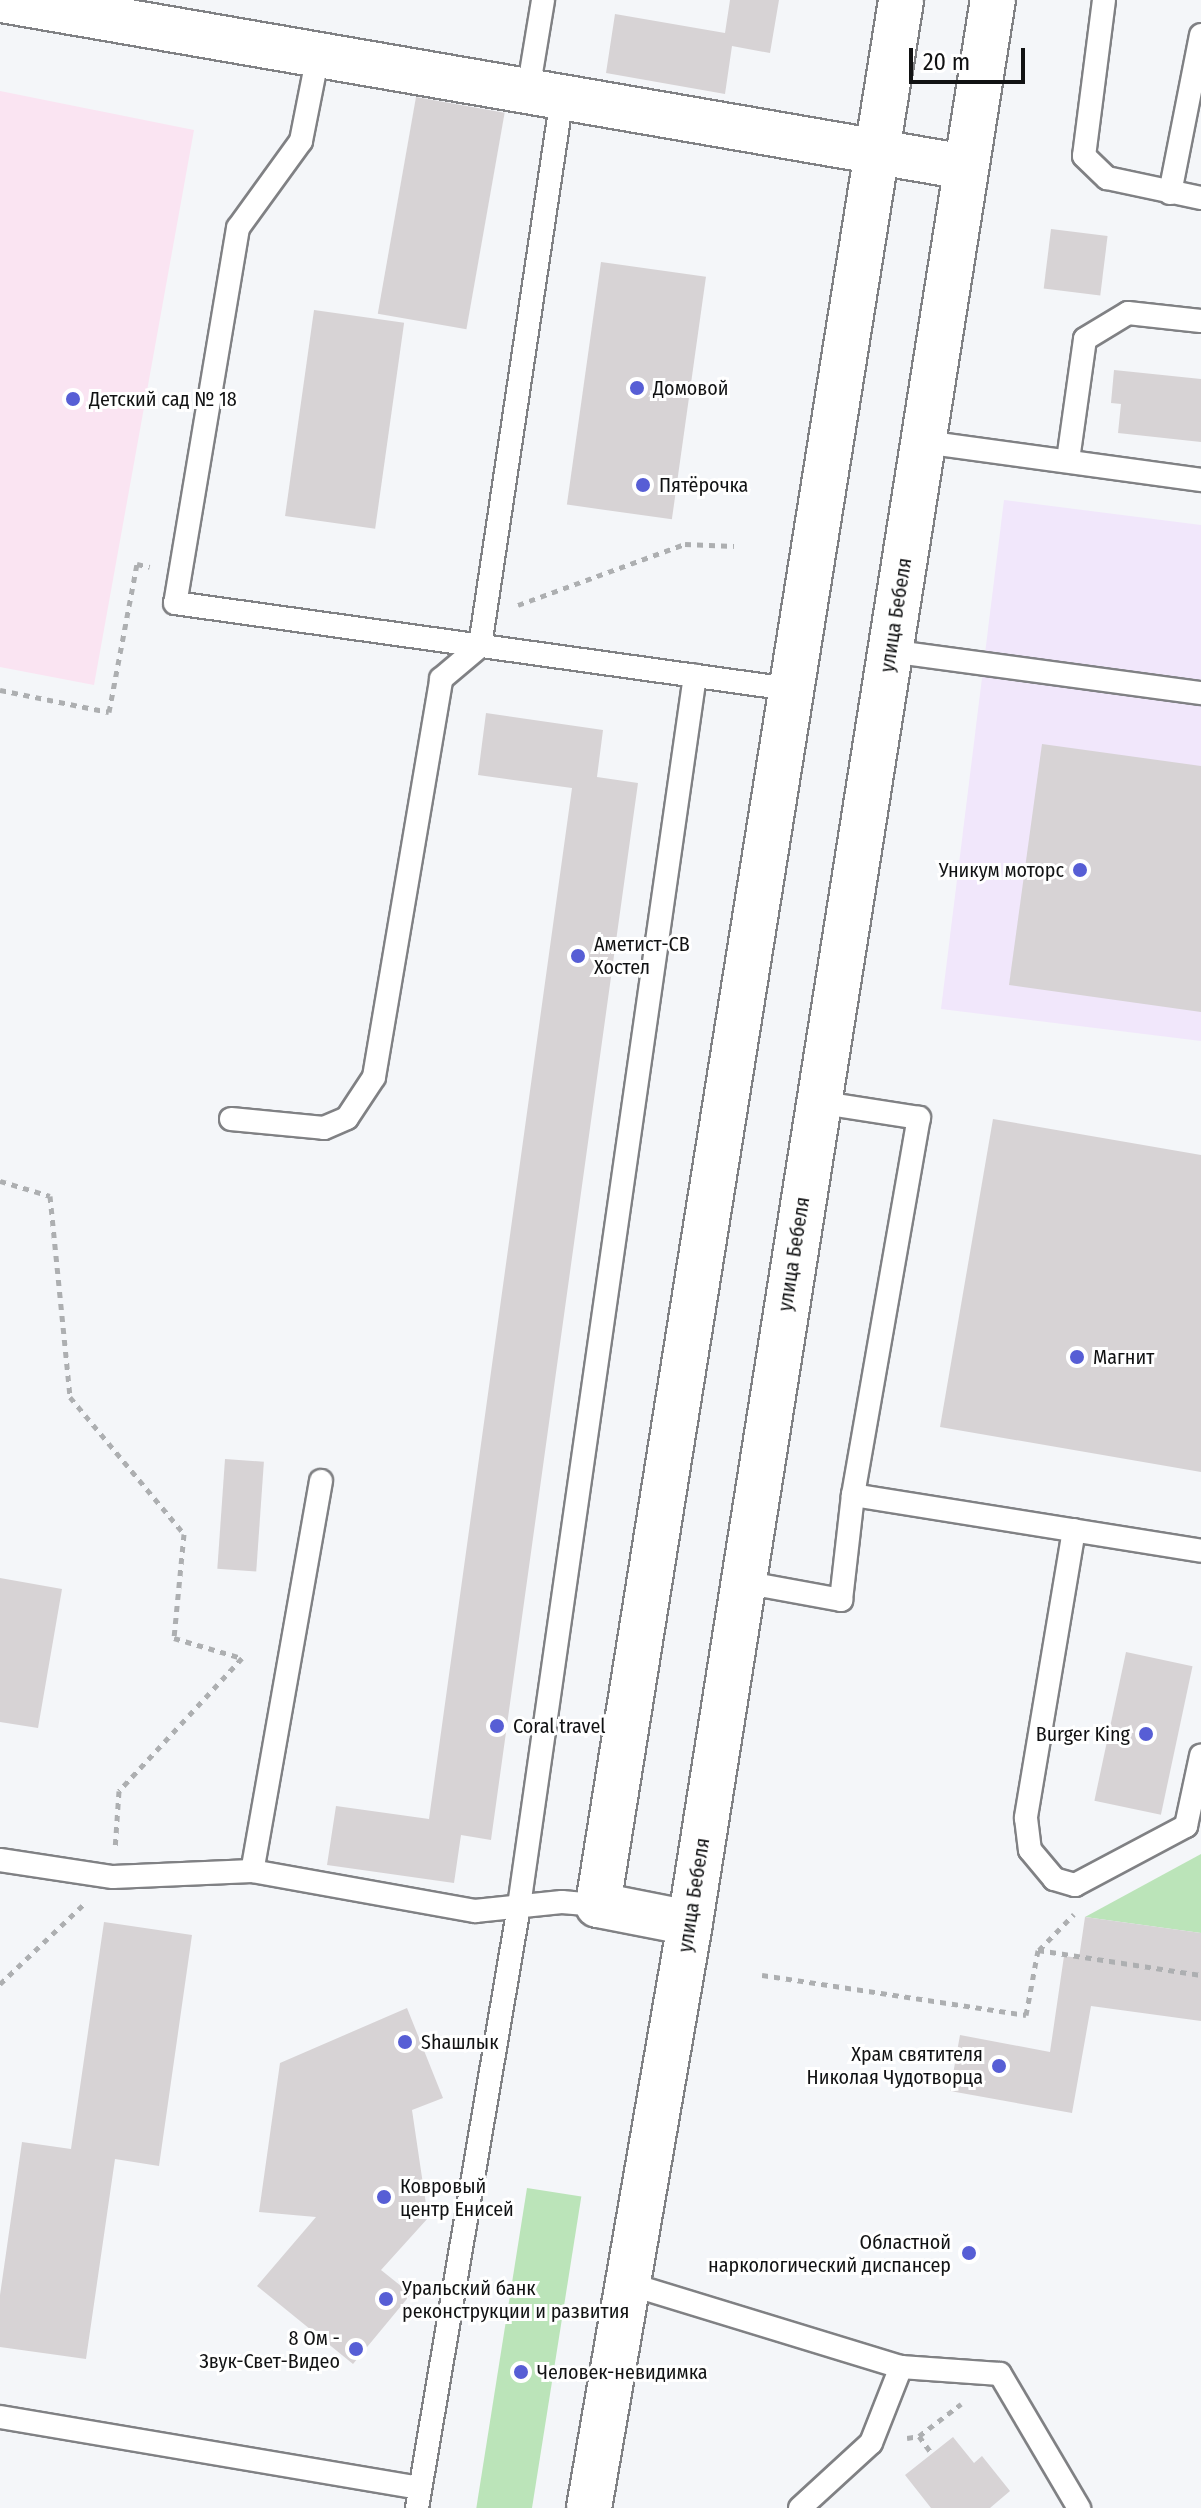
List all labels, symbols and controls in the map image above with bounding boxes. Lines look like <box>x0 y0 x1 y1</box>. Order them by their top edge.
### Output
scale bar <box>913 32 1029 82</box>
text: 20 m <box>923 48 970 76</box>
place label: Домовой <box>653 376 729 400</box>
marker: Домовой <box>628 379 646 397</box>
place label: Детский сад № 18 <box>89 387 237 411</box>
marker: Детский сад № 18 <box>64 390 82 408</box>
place label: Пятёрочка <box>659 473 748 497</box>
marker: Пятёрочка <box>634 476 652 494</box>
street label: улица Бебеля <box>875 556 917 674</box>
place label: Уникум моторс <box>939 858 1064 882</box>
marker: Уникум моторс <box>1071 861 1089 879</box>
place label: Аметист-СВ Хостел <box>594 932 690 979</box>
marker: Аметист-СВ Хостел <box>569 947 587 965</box>
street label: улица Бебеля <box>773 1195 815 1313</box>
place label: Магнит <box>1093 1345 1154 1369</box>
marker: Магнит <box>1068 1348 1086 1366</box>
place label: Coral travel <box>513 1714 606 1738</box>
marker: Coral travel <box>488 1717 506 1735</box>
place label: Burger King <box>1036 1722 1130 1746</box>
marker: Burger King <box>1137 1725 1155 1743</box>
street label: улица Бебеля <box>673 1836 715 1954</box>
place label: Shашлык <box>421 2030 499 2054</box>
marker: Shашлык <box>396 2033 414 2051</box>
place label: Храм святителя Николая Чудотворца <box>807 2042 983 2089</box>
marker: Храм святителя Николая Чудотворца <box>990 2057 1008 2075</box>
place label: Ковровый центр Енисей <box>400 2174 514 2221</box>
marker: Ковровый центр Енисей <box>375 2188 393 2206</box>
place label: Областной наркологический диспансер <box>708 2230 951 2277</box>
marker: Областной наркологический диспансер <box>958 2242 980 2264</box>
place label: Уральский банк реконструкции и развития <box>402 2276 629 2323</box>
marker: Уральский банк реконструкции и развития <box>377 2290 395 2308</box>
place label: 8 Ом - Звук-Свет-Видео <box>199 2326 340 2373</box>
marker: 8 Ом - Звук-Свет-Видео <box>347 2340 365 2358</box>
place label: Человек-невидимка <box>537 2360 708 2384</box>
marker: Человек-невидимка <box>512 2363 530 2381</box>

